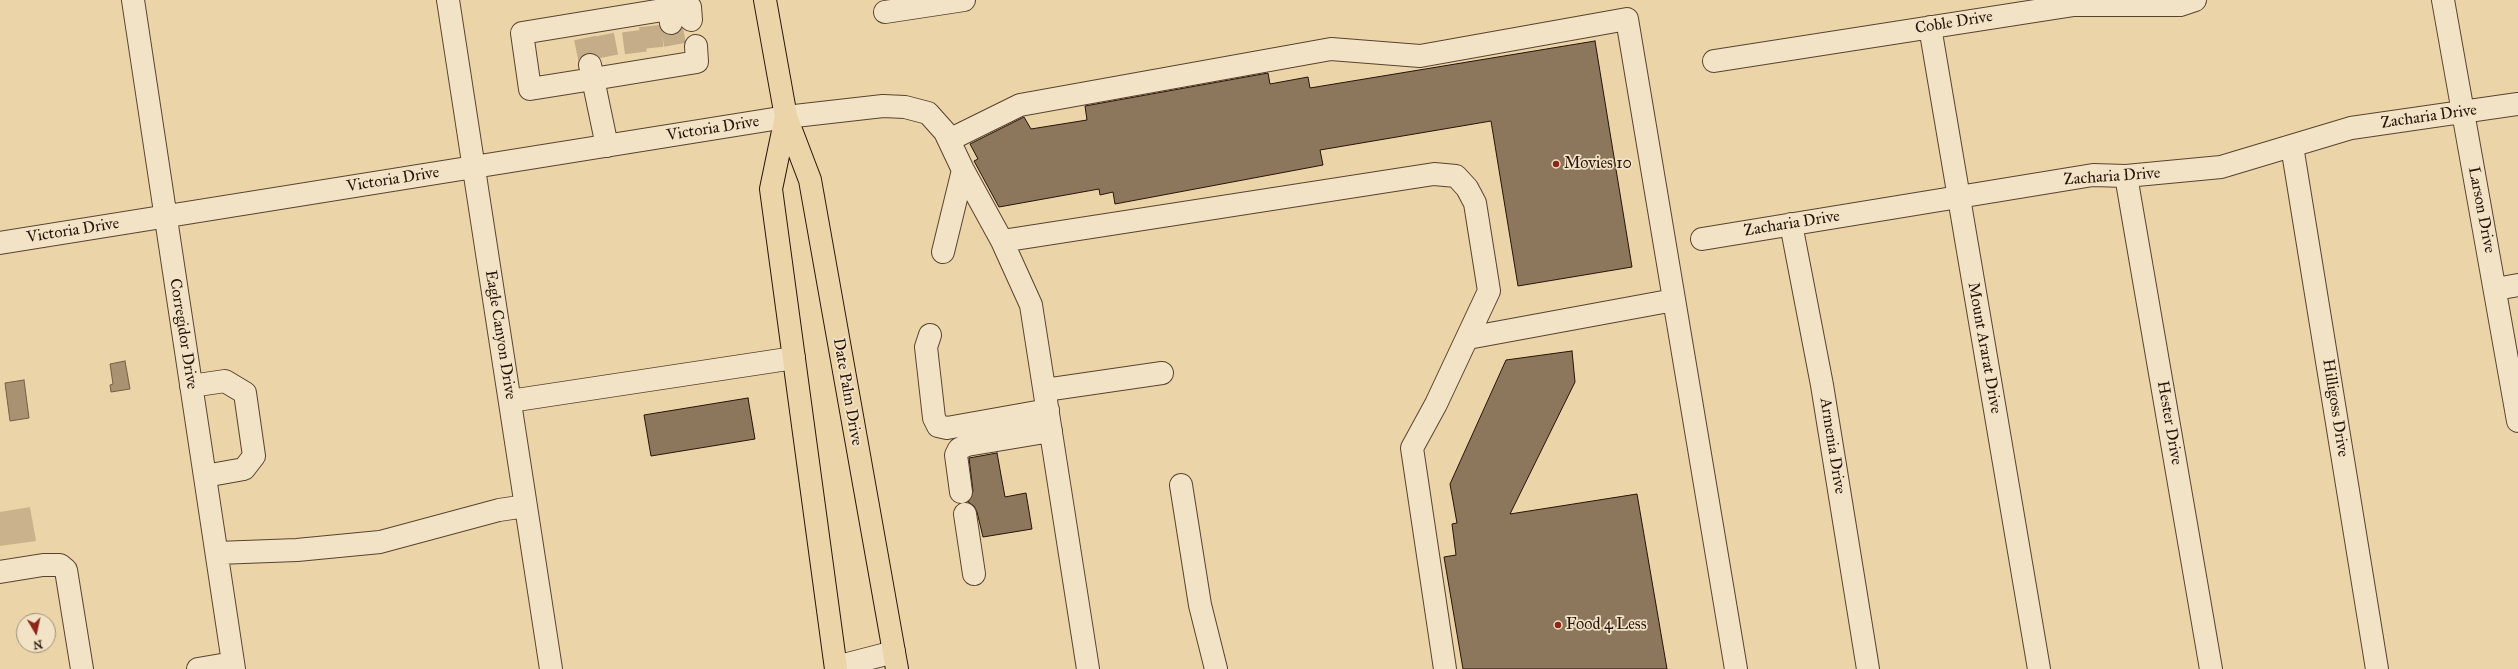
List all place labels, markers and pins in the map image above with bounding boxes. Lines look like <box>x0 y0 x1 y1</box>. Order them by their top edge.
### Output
place label: Movies 10 <box>1564 154 1632 174</box>
marker: Movies 10 <box>1551 159 1561 169</box>
place label: Food 4 Less <box>1566 615 1646 635</box>
marker: Food 4 Less <box>1553 620 1563 630</box>

